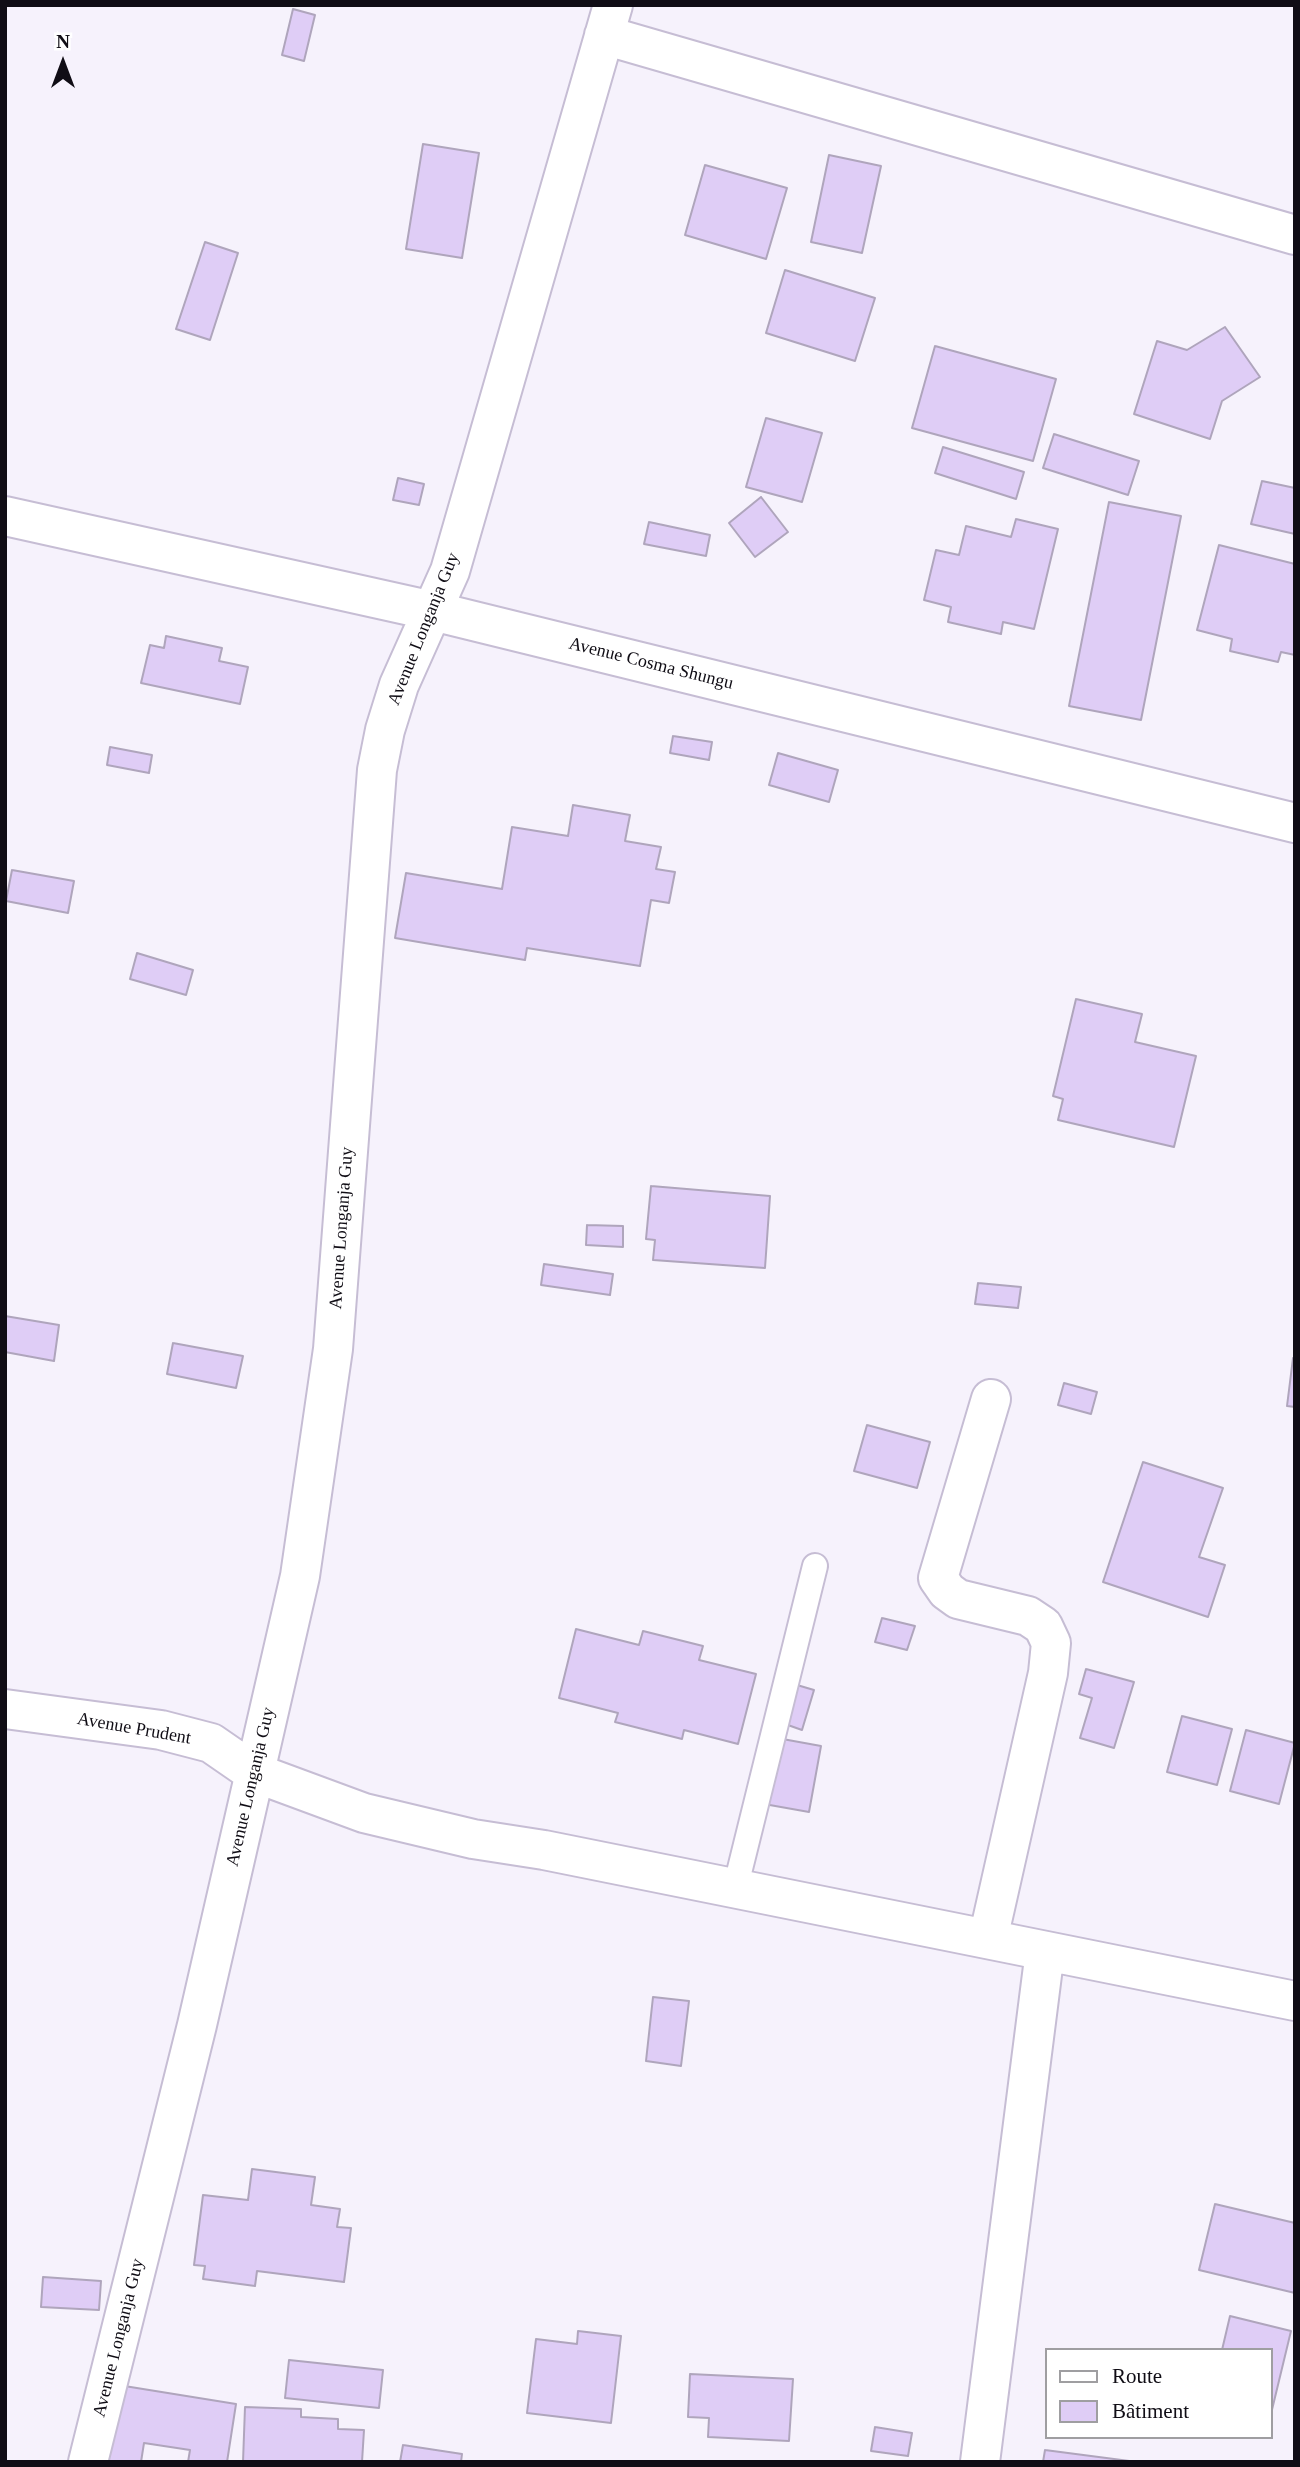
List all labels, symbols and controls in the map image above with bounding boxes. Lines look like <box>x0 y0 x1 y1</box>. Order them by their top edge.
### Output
north arrow <box>28 28 98 98</box>
text: N <box>56 31 70 52</box>
street label: Avenue Longanja Guy <box>384 550 464 708</box>
street label: Avenue Cosma Shungu <box>567 633 735 695</box>
street label: Avenue Longanja Guy <box>326 1146 358 1310</box>
street label: Avenue Longanja Guy <box>222 1705 280 1869</box>
street label: Avenue Prudent <box>75 1708 193 1750</box>
street label: Avenue Longanja Guy <box>89 2256 149 2420</box>
legend <box>1044 2348 1272 2439</box>
text: Route <box>1112 2364 1162 2388</box>
text: Bâtiment <box>1112 2399 1189 2423</box>

